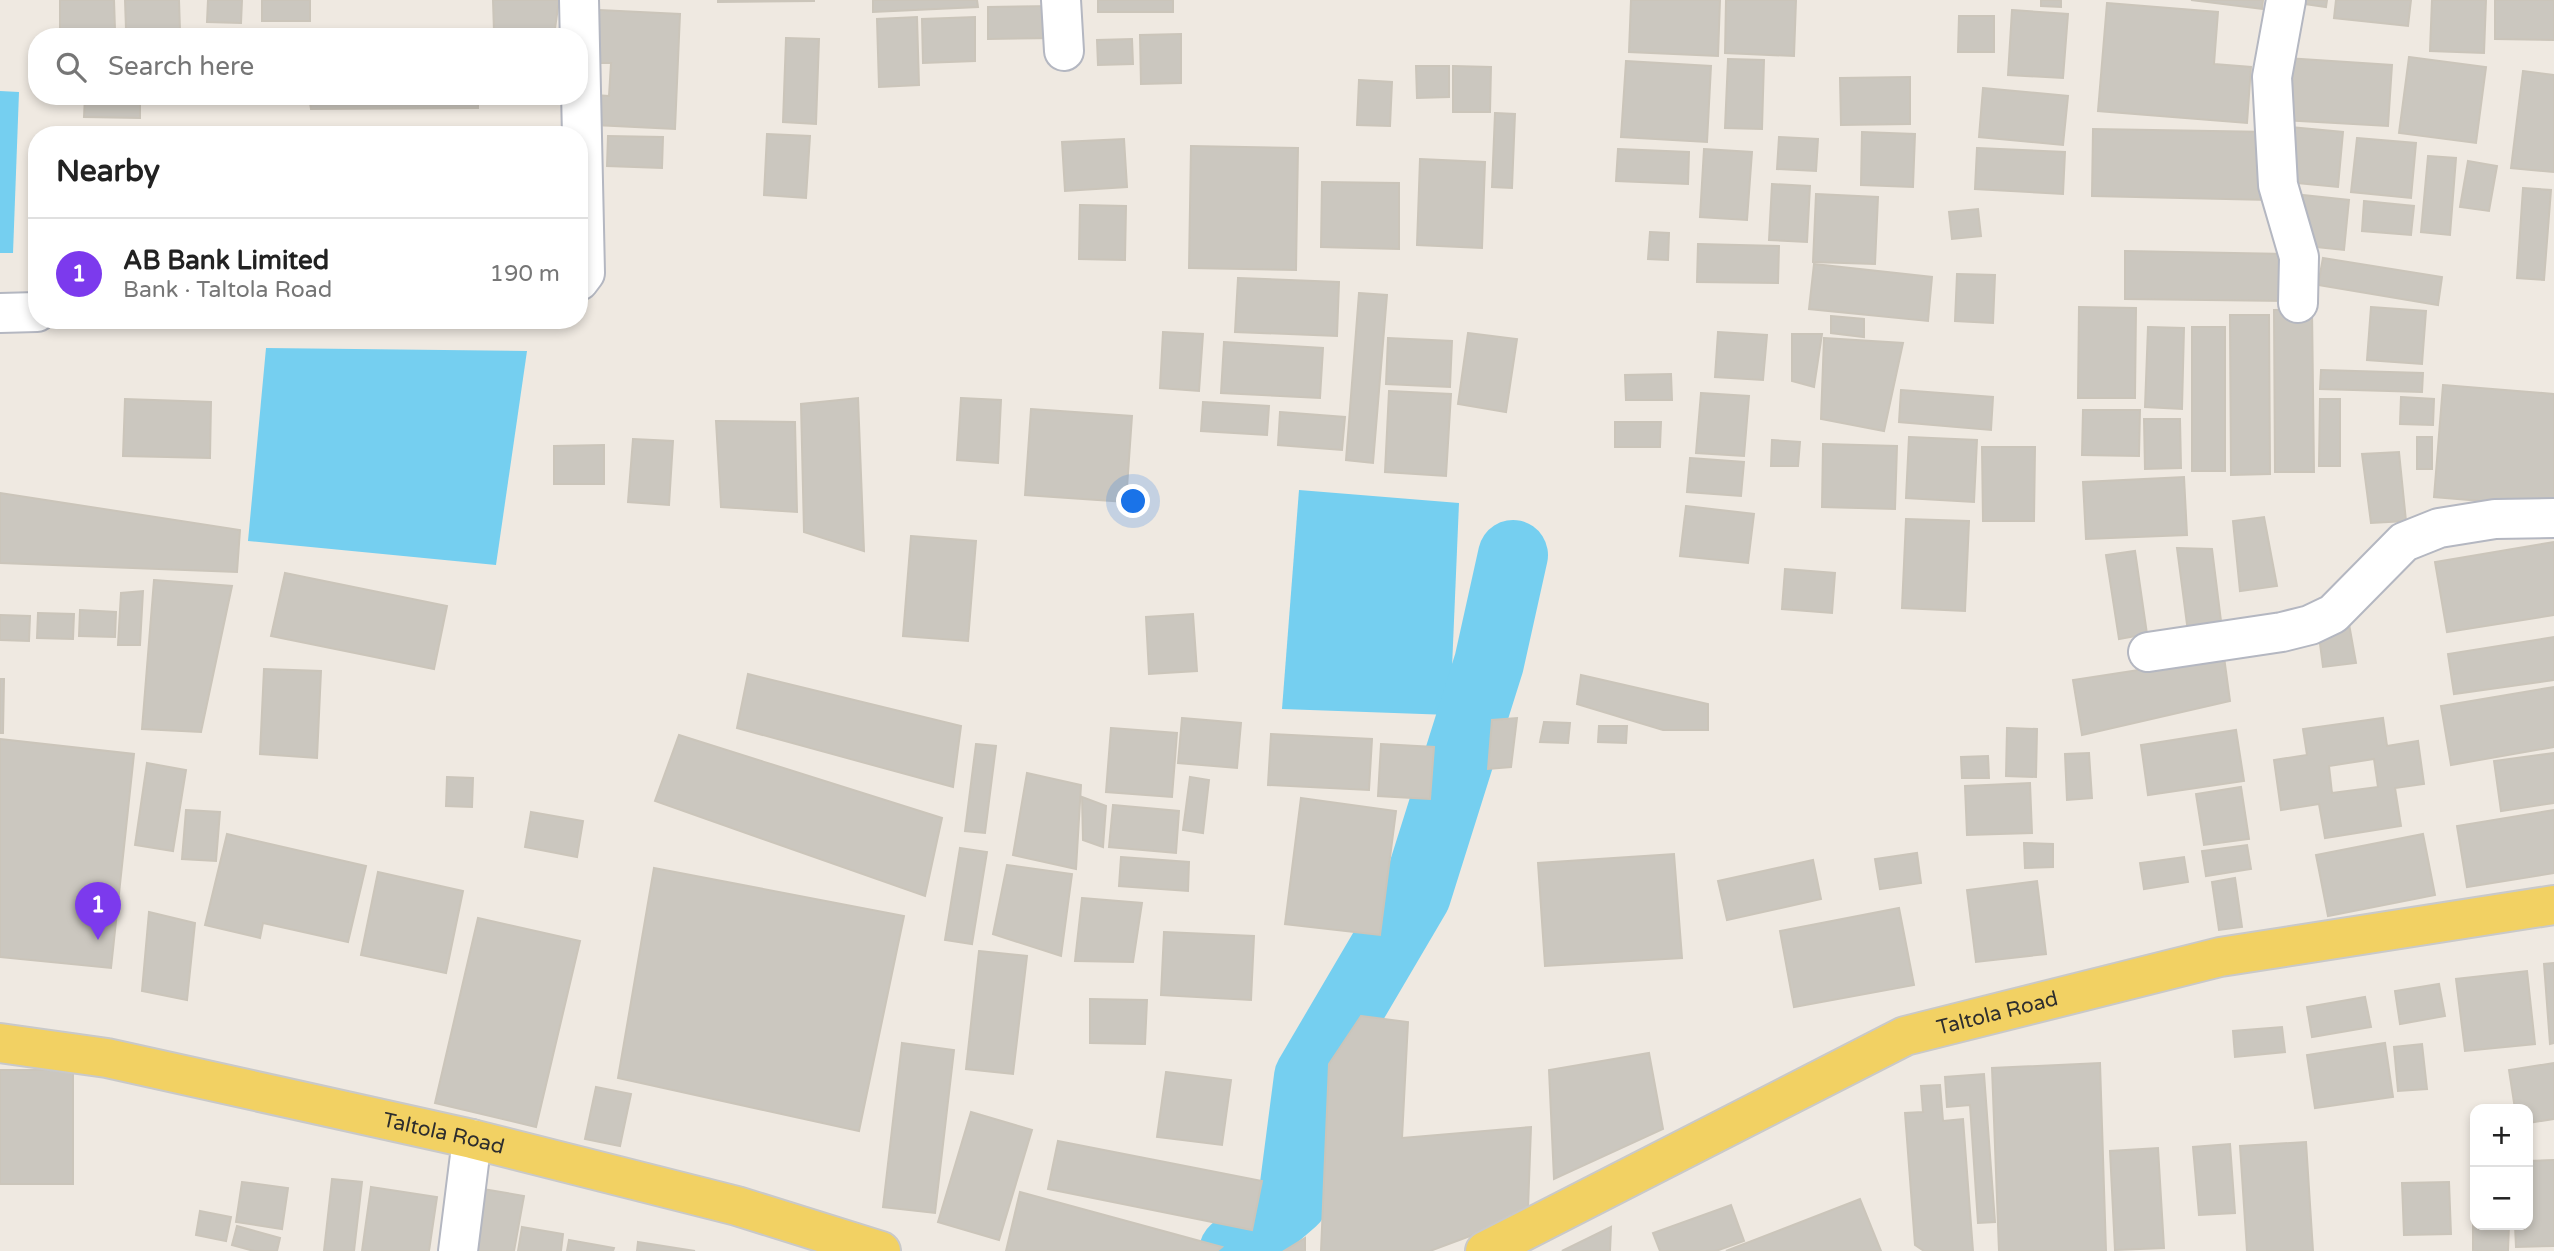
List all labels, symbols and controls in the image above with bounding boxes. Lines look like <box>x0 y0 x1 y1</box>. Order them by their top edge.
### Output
search box <box>28 28 588 105</box>
icon: search <box>52 48 90 86</box>
text: Search here <box>108 51 254 82</box>
text: Nearby <box>56 153 160 190</box>
text: AB Bank Limited <box>123 245 329 276</box>
text: 1 <box>72 260 86 288</box>
text: 190 m <box>490 260 560 288</box>
text: Bank · Taltola Road <box>123 276 332 304</box>
your location <box>1116 484 1150 518</box>
pin: 1 <box>75 882 121 940</box>
street label: Taltola Road <box>1934 986 2061 1041</box>
map controls <box>2470 1104 2533 1230</box>
button: + <box>2470 1104 2533 1167</box>
street label: Taltola Road <box>380 1108 507 1160</box>
button: − <box>2470 1167 2533 1230</box>

